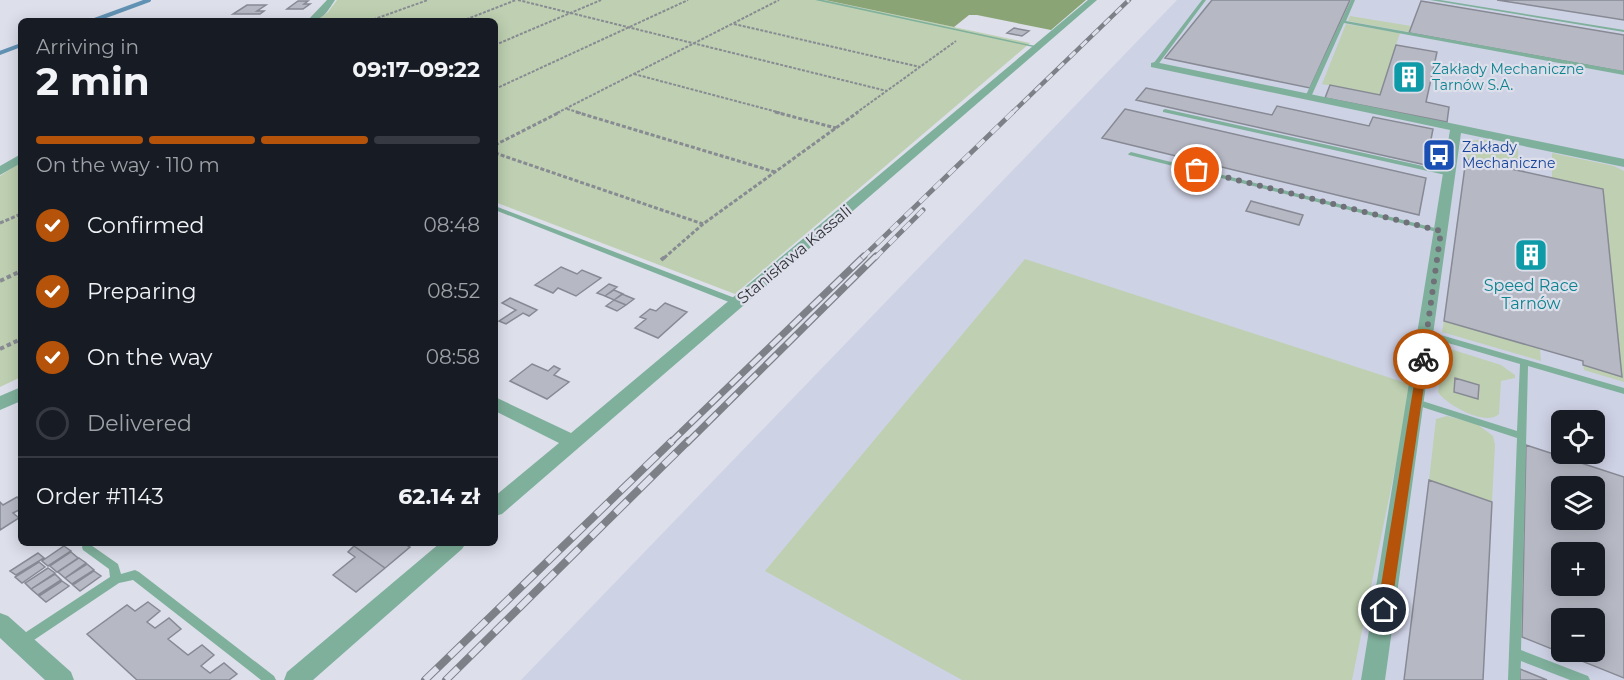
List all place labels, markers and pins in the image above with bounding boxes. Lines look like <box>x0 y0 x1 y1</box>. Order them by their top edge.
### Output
building icon: Zakłady Mechaniczne Tarnów S.A. <box>1391 59 1427 95</box>
place label: Zakłady Mechaniczne Tarnów S.A. <box>1432 60 1584 94</box>
bus stop icon: Zakłady Mechaniczne <box>1421 137 1457 173</box>
place label: Zakłady Mechaniczne <box>1462 138 1555 172</box>
pin <box>1171 144 1222 195</box>
building icon: Speed Race Tarnów <box>1513 237 1549 273</box>
place label: Speed Race Tarnów <box>1484 276 1578 313</box>
pin <box>1358 584 1409 635</box>

